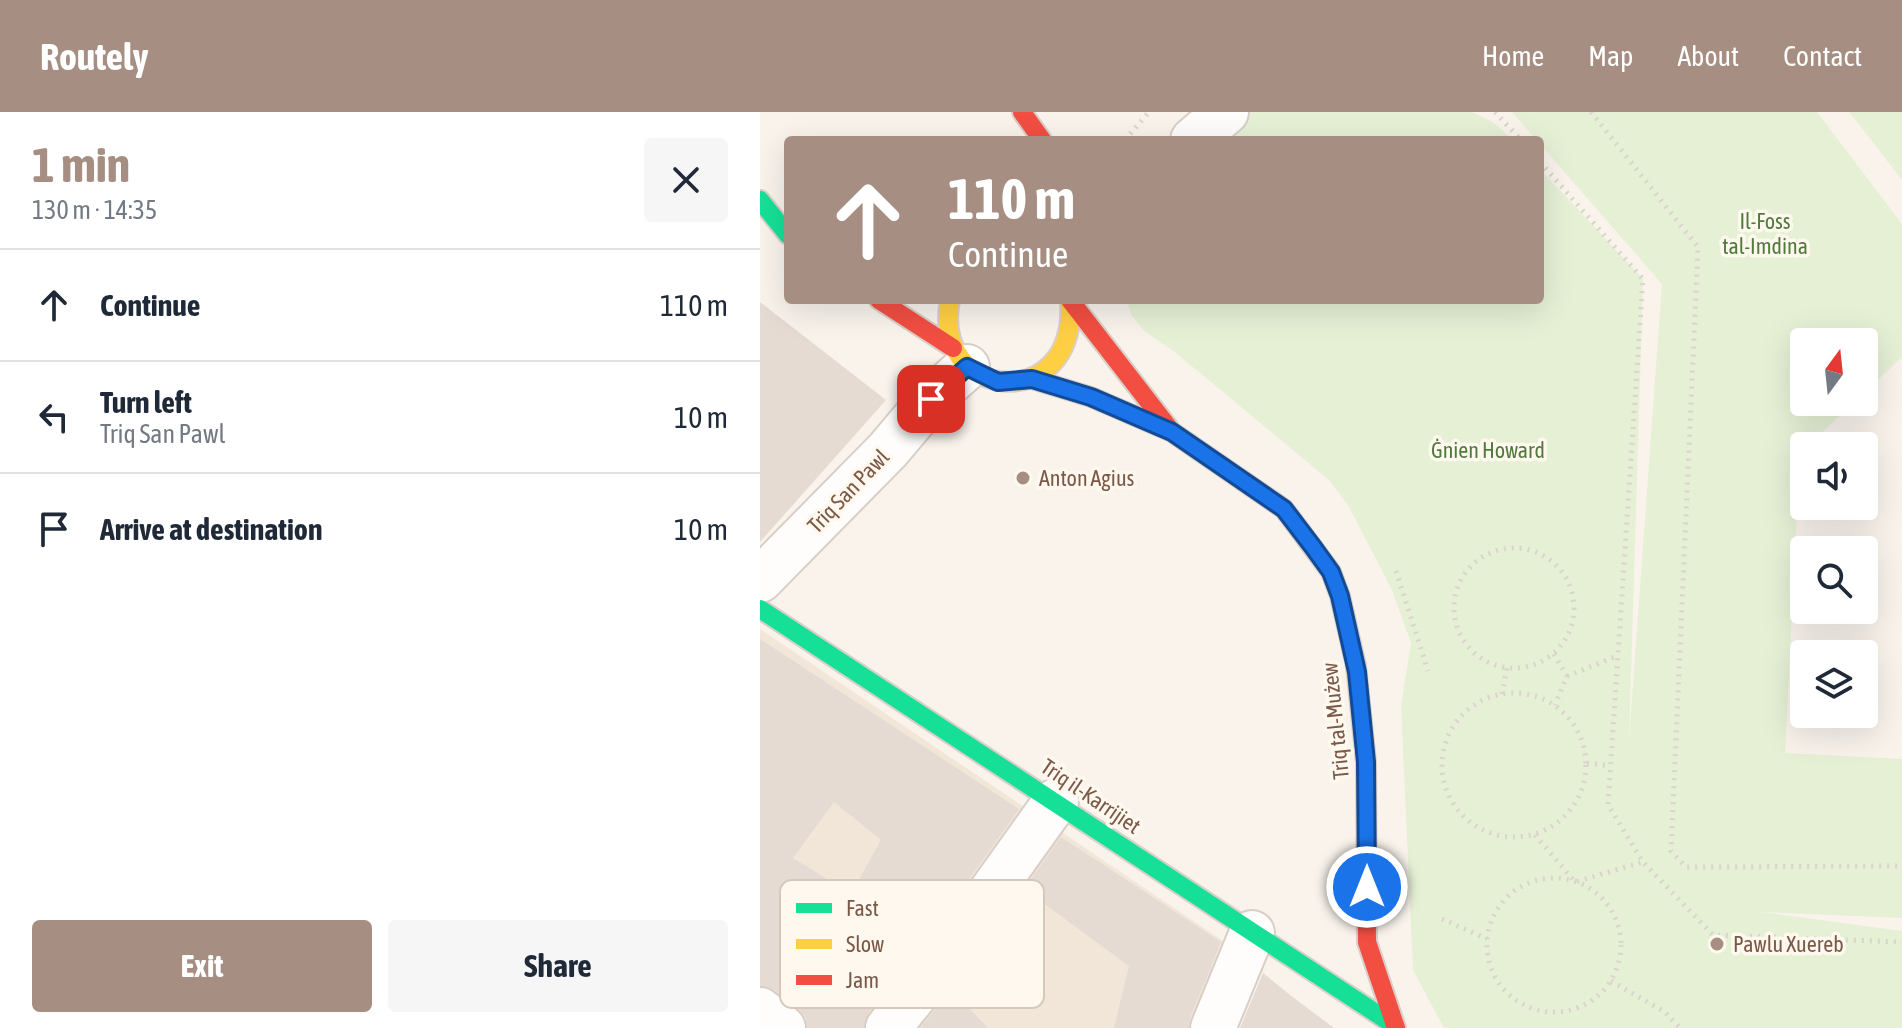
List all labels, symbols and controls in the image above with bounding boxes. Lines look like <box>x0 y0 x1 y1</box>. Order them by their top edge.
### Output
text: Routely <box>40 35 148 78</box>
text: Home <box>1482 40 1544 72</box>
text: Map <box>1588 40 1633 72</box>
text: About <box>1677 40 1739 72</box>
text: Contact <box>1783 40 1862 72</box>
text: 1 min <box>32 137 130 192</box>
button: close <box>644 138 728 222</box>
text: 110 m <box>948 167 1075 231</box>
icon: ahead <box>816 168 920 272</box>
text: 130 m · 14:35 <box>32 195 157 225</box>
park label: Il-Foss tal-Imdina <box>1722 208 1808 259</box>
text: Continue <box>948 233 1068 275</box>
icon: ahead <box>32 283 76 327</box>
text: Continue <box>100 288 200 322</box>
text: 110 m <box>660 288 728 322</box>
north arrow <box>1790 328 1878 416</box>
map controls <box>1790 328 1878 728</box>
pin <box>897 365 965 433</box>
icon: arrive <box>909 377 953 421</box>
text: Turn left <box>100 385 192 419</box>
icon: left <box>32 395 76 439</box>
text: 10 m <box>674 400 728 434</box>
text: Triq San Pawl <box>100 419 225 449</box>
button: sound <box>1790 432 1878 520</box>
park label: Ġnien Howard <box>1431 437 1545 463</box>
street label: Triq San Pawl <box>802 444 894 538</box>
place label: Anton Agius <box>1039 465 1135 491</box>
marker: Anton Agius <box>1014 469 1032 487</box>
icon: arrive <box>32 507 76 551</box>
text: Arrive at destination <box>100 512 322 546</box>
text: 10 m <box>674 512 728 546</box>
button: search <box>1790 536 1878 624</box>
button: layers <box>1790 640 1878 728</box>
street label: Triq tal-Mużew <box>1316 661 1354 781</box>
street label: Triq il-Karrijiet <box>1036 753 1146 839</box>
position arrow <box>1325 845 1409 929</box>
legend <box>780 880 1044 1008</box>
text: Fast <box>846 895 879 921</box>
button: Exit <box>32 920 372 1012</box>
button: Share <box>388 920 728 1012</box>
text: Slow <box>846 931 884 957</box>
place label: Pawlu Xuereb <box>1733 931 1844 957</box>
marker: Pawlu Xuereb <box>1708 935 1726 953</box>
text: Jam <box>846 967 879 993</box>

